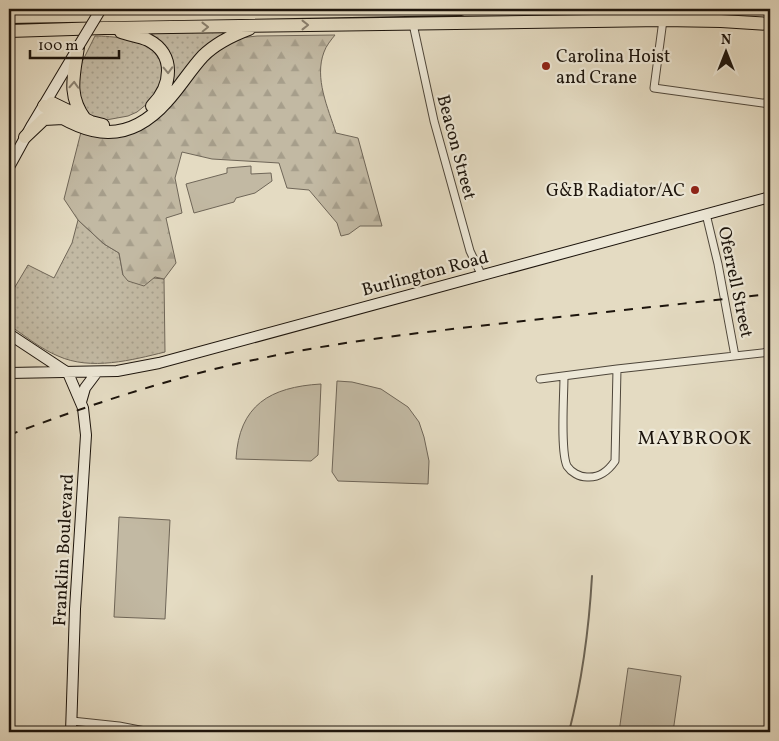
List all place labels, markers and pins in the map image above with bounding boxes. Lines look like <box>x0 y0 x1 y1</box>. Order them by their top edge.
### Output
place label: Carolina Hoist and Crane <box>556 45 670 91</box>
marker: Carolina Hoist and Crane <box>540 60 552 72</box>
place label: G&B Radiator/AC <box>546 179 685 204</box>
marker: G&B Radiator/AC <box>689 184 701 196</box>

